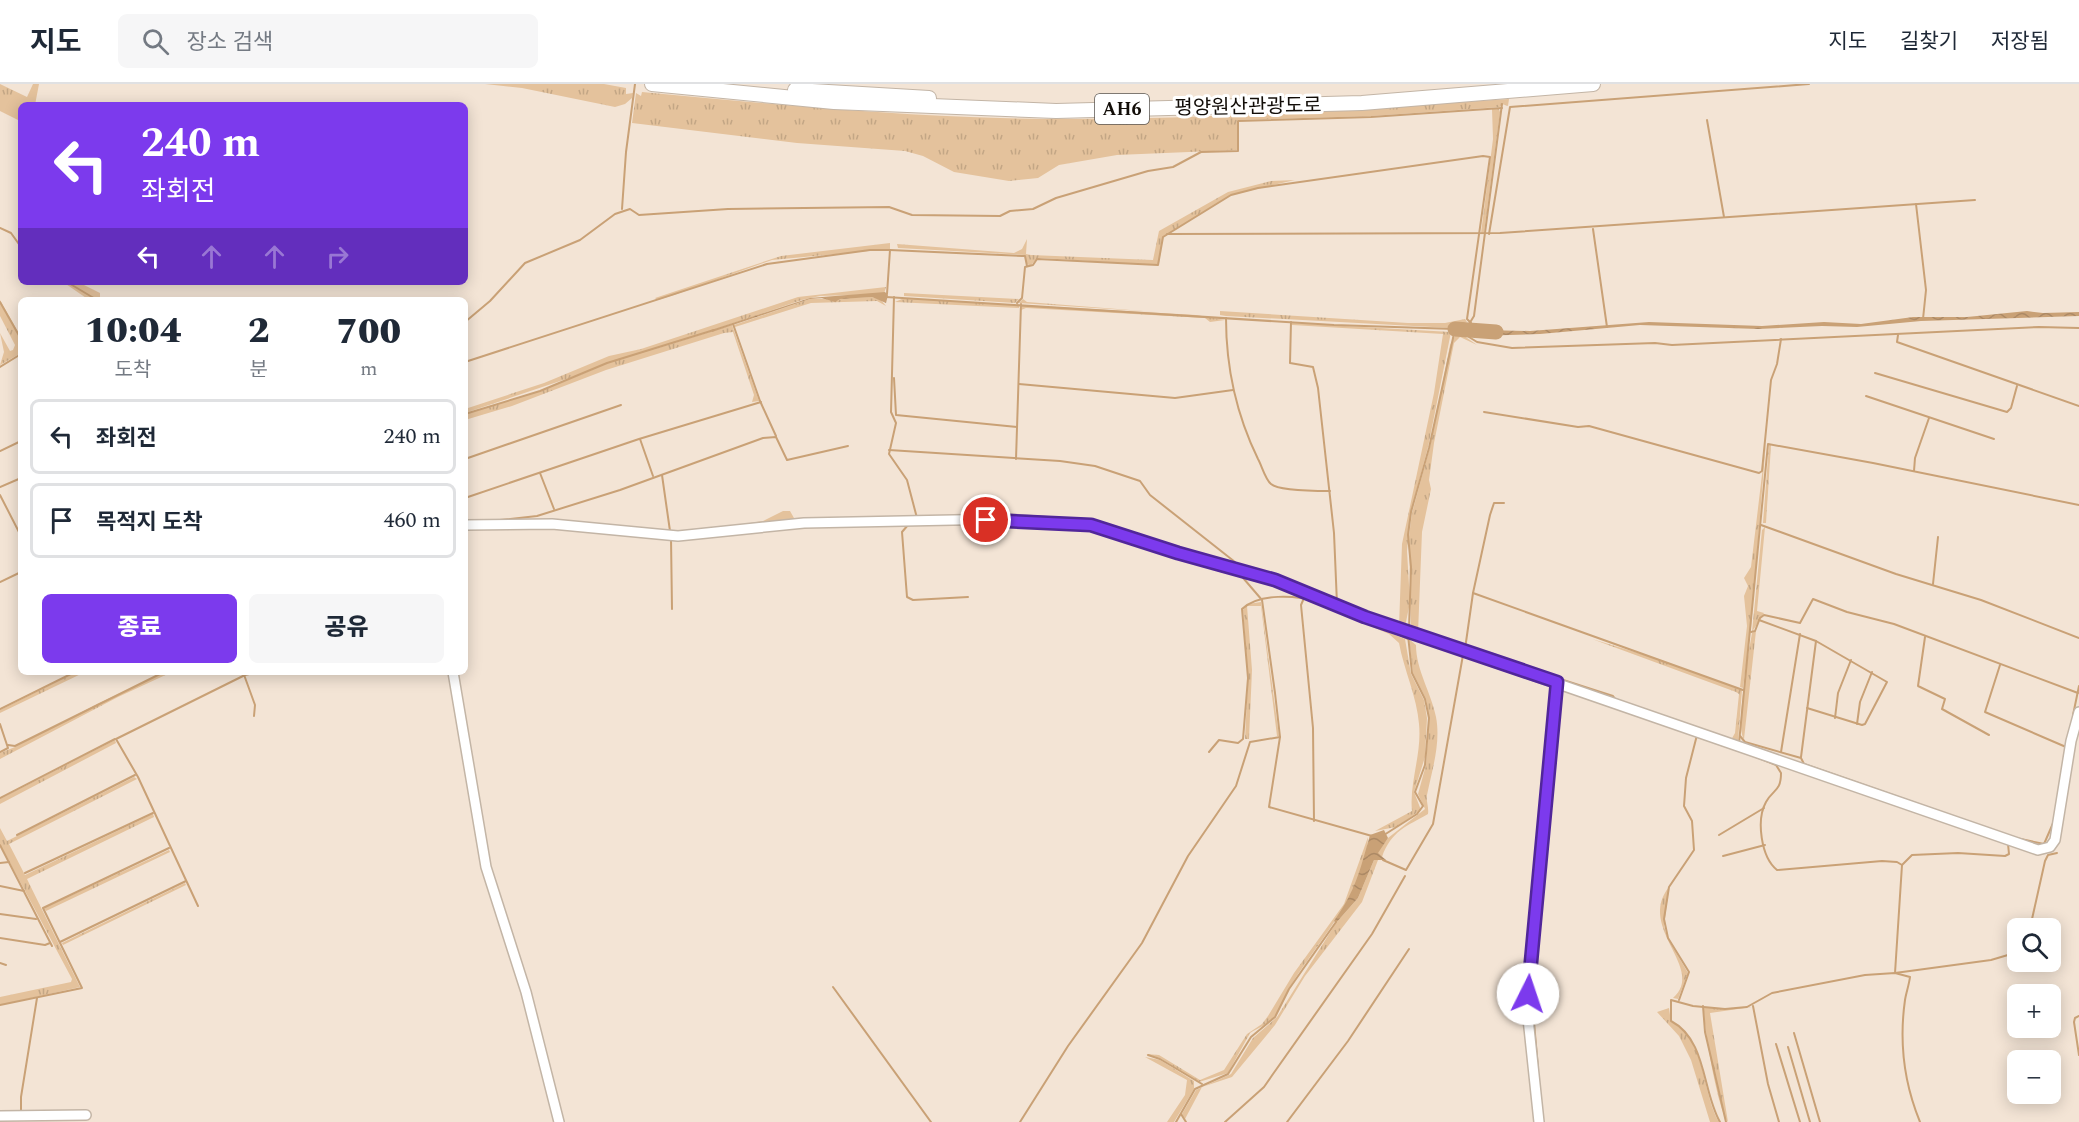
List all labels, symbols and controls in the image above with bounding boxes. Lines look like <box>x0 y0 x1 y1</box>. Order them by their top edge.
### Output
search box <box>118 14 538 68</box>
text: 지도 <box>30 21 82 64</box>
icon: search <box>139 25 172 58</box>
text: 장소 검색 <box>187 26 273 59</box>
text: 지도 <box>1828 26 1867 58</box>
text: 길찾기 <box>1900 26 1958 58</box>
text: 저장됨 <box>1991 26 2049 58</box>
street label: 평양원산관광도로 <box>1174 91 1322 123</box>
road number: AH6 <box>1095 94 1149 124</box>
text: 240 m <box>141 112 260 175</box>
icon: left <box>42 126 120 204</box>
text: 좌회전 <box>141 171 216 213</box>
icon: left <box>132 240 165 273</box>
icon: ahead <box>195 240 228 273</box>
icon: ahead <box>258 240 291 273</box>
icon: right <box>321 240 354 273</box>
text: 10:04 <box>85 304 181 359</box>
text: 2 <box>248 304 270 359</box>
text: 700 <box>336 305 401 360</box>
text: m <box>360 354 377 384</box>
text: 도착 <box>115 355 151 385</box>
text: 분 <box>250 355 268 385</box>
icon: left <box>45 420 78 453</box>
text: 240 m <box>384 420 441 453</box>
text: 좌회전 <box>96 422 157 455</box>
pin <box>960 494 1011 545</box>
icon: arrive <box>969 503 1002 536</box>
icon: arrive <box>45 504 78 537</box>
text: 460 m <box>384 504 441 537</box>
text: 목적지 도착 <box>96 506 203 539</box>
button: 종료 <box>42 594 237 663</box>
button: 공유 <box>249 594 444 663</box>
map controls <box>2007 918 2061 1104</box>
button: search <box>2007 918 2061 972</box>
position arrow <box>1496 962 1560 1026</box>
button: + <box>2007 984 2061 1038</box>
button: − <box>2007 1050 2061 1104</box>

